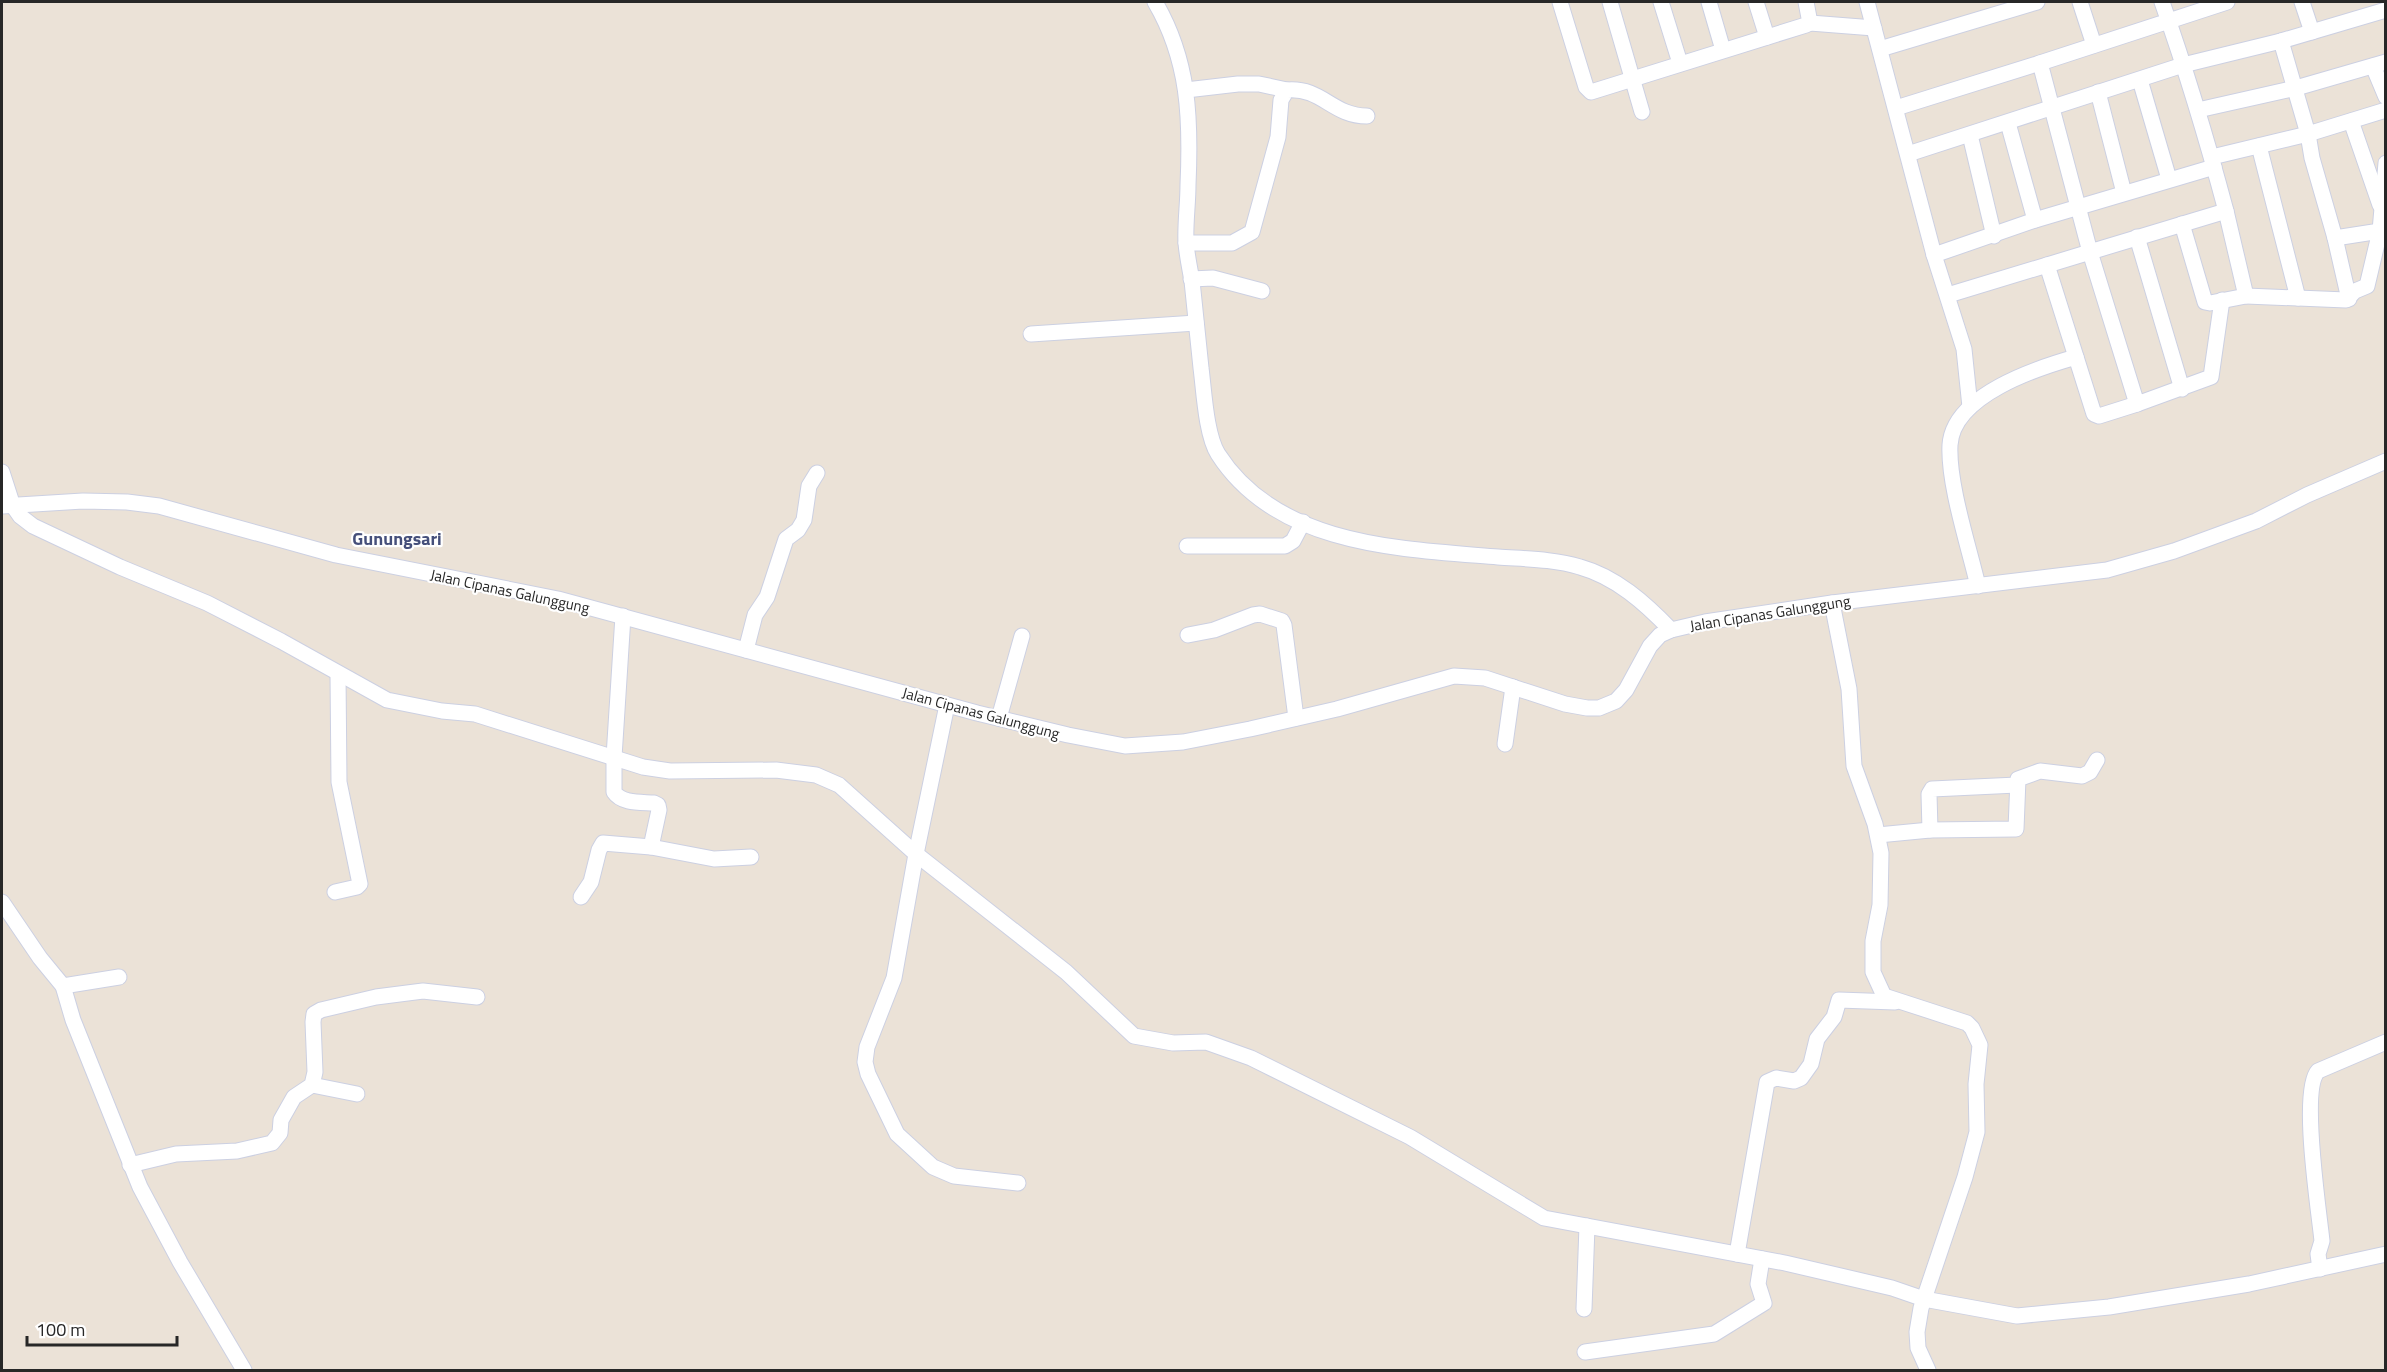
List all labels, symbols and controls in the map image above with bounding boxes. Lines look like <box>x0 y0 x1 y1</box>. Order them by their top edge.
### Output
district label: Gunungsari <box>352 525 442 552</box>
street label: Jalan Cipanas Galunggung <box>428 563 592 619</box>
street label: Jalan Cipanas Galunggung <box>1688 589 1852 637</box>
street label: Jalan Cipanas Galunggung <box>900 681 1063 745</box>
scale bar <box>27 1309 177 1347</box>
text: 100 m <box>36 1316 85 1343</box>

